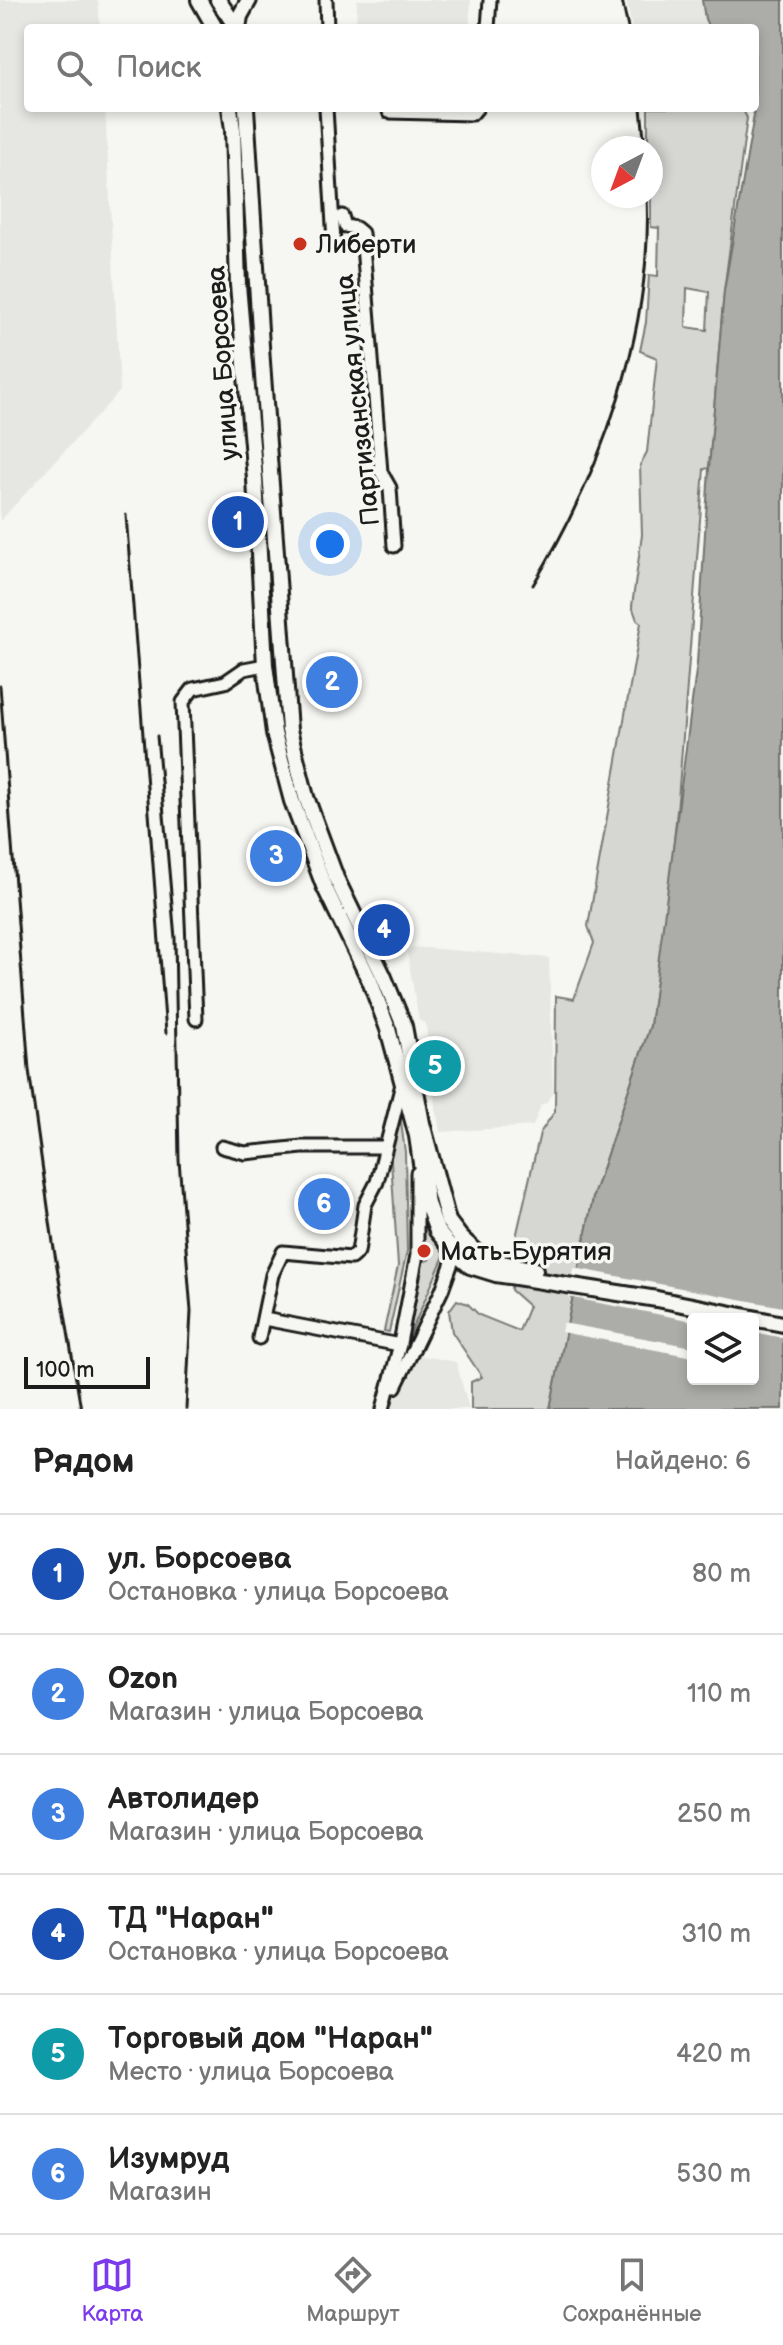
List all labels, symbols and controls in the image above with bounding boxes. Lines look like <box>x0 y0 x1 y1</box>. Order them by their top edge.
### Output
search box <box>24 24 759 112</box>
icon: search <box>52 46 96 90</box>
text: Поиск <box>116 50 202 86</box>
north arrow <box>591 136 663 208</box>
place label: Либерти <box>315 230 417 261</box>
marker: Либерти <box>291 235 309 253</box>
street label: улица Борсоева <box>201 265 246 461</box>
street label: Партизанская улица <box>330 272 387 527</box>
pin: 1 <box>212 492 264 552</box>
your location <box>310 524 350 564</box>
pin: 2 <box>306 652 358 712</box>
pin: 3 <box>250 826 302 886</box>
pin: 4 <box>358 900 410 960</box>
pin: 5 <box>409 1036 461 1096</box>
pin: 6 <box>298 1174 350 1234</box>
place label: Мать-Бурятия <box>440 1237 612 1268</box>
marker: Мать-Бурятия <box>415 1242 433 1260</box>
map controls <box>687 1313 759 1385</box>
button: layers <box>687 1313 759 1385</box>
scale bar <box>24 1353 150 1389</box>
text: 100 m <box>36 1357 95 1384</box>
text: Рядом <box>32 1441 134 1482</box>
text: Найдено: 6 <box>615 1446 751 1477</box>
text: ул. Борсоева <box>108 1541 291 1577</box>
text: 1 <box>53 1559 63 1590</box>
text: 80 m <box>692 1559 751 1590</box>
text: Остановка · улица Борсоева <box>108 1577 449 1608</box>
text: Ozon <box>108 1661 178 1697</box>
text: 2 <box>50 1679 66 1710</box>
text: 110 m <box>687 1679 751 1710</box>
text: Магазин · улица Борсоева <box>108 1697 424 1728</box>
text: Автолидер <box>108 1781 259 1817</box>
text: 3 <box>50 1799 66 1830</box>
text: 250 m <box>677 1799 751 1830</box>
text: Магазин · улица Борсоева <box>108 1817 424 1848</box>
text: ТД "Наран" <box>108 1901 274 1937</box>
text: 4 <box>50 1919 66 1950</box>
text: 310 m <box>681 1919 751 1950</box>
text: Остановка · улица Борсоева <box>108 1937 449 1968</box>
text: Торговый дом "Наран" <box>108 2021 433 2057</box>
text: 5 <box>50 2039 66 2070</box>
text: 420 m <box>676 2039 751 2070</box>
text: Место · улица Борсоева <box>108 2057 394 2088</box>
text: Изумруд <box>108 2141 229 2177</box>
text: 6 <box>50 2159 66 2190</box>
text: 530 m <box>676 2159 751 2190</box>
text: Магазин <box>108 2177 212 2208</box>
tab: Карта <box>81 2253 143 2328</box>
tab: Маршрут <box>306 2253 400 2328</box>
tab: Сохранённые <box>563 2253 702 2328</box>

